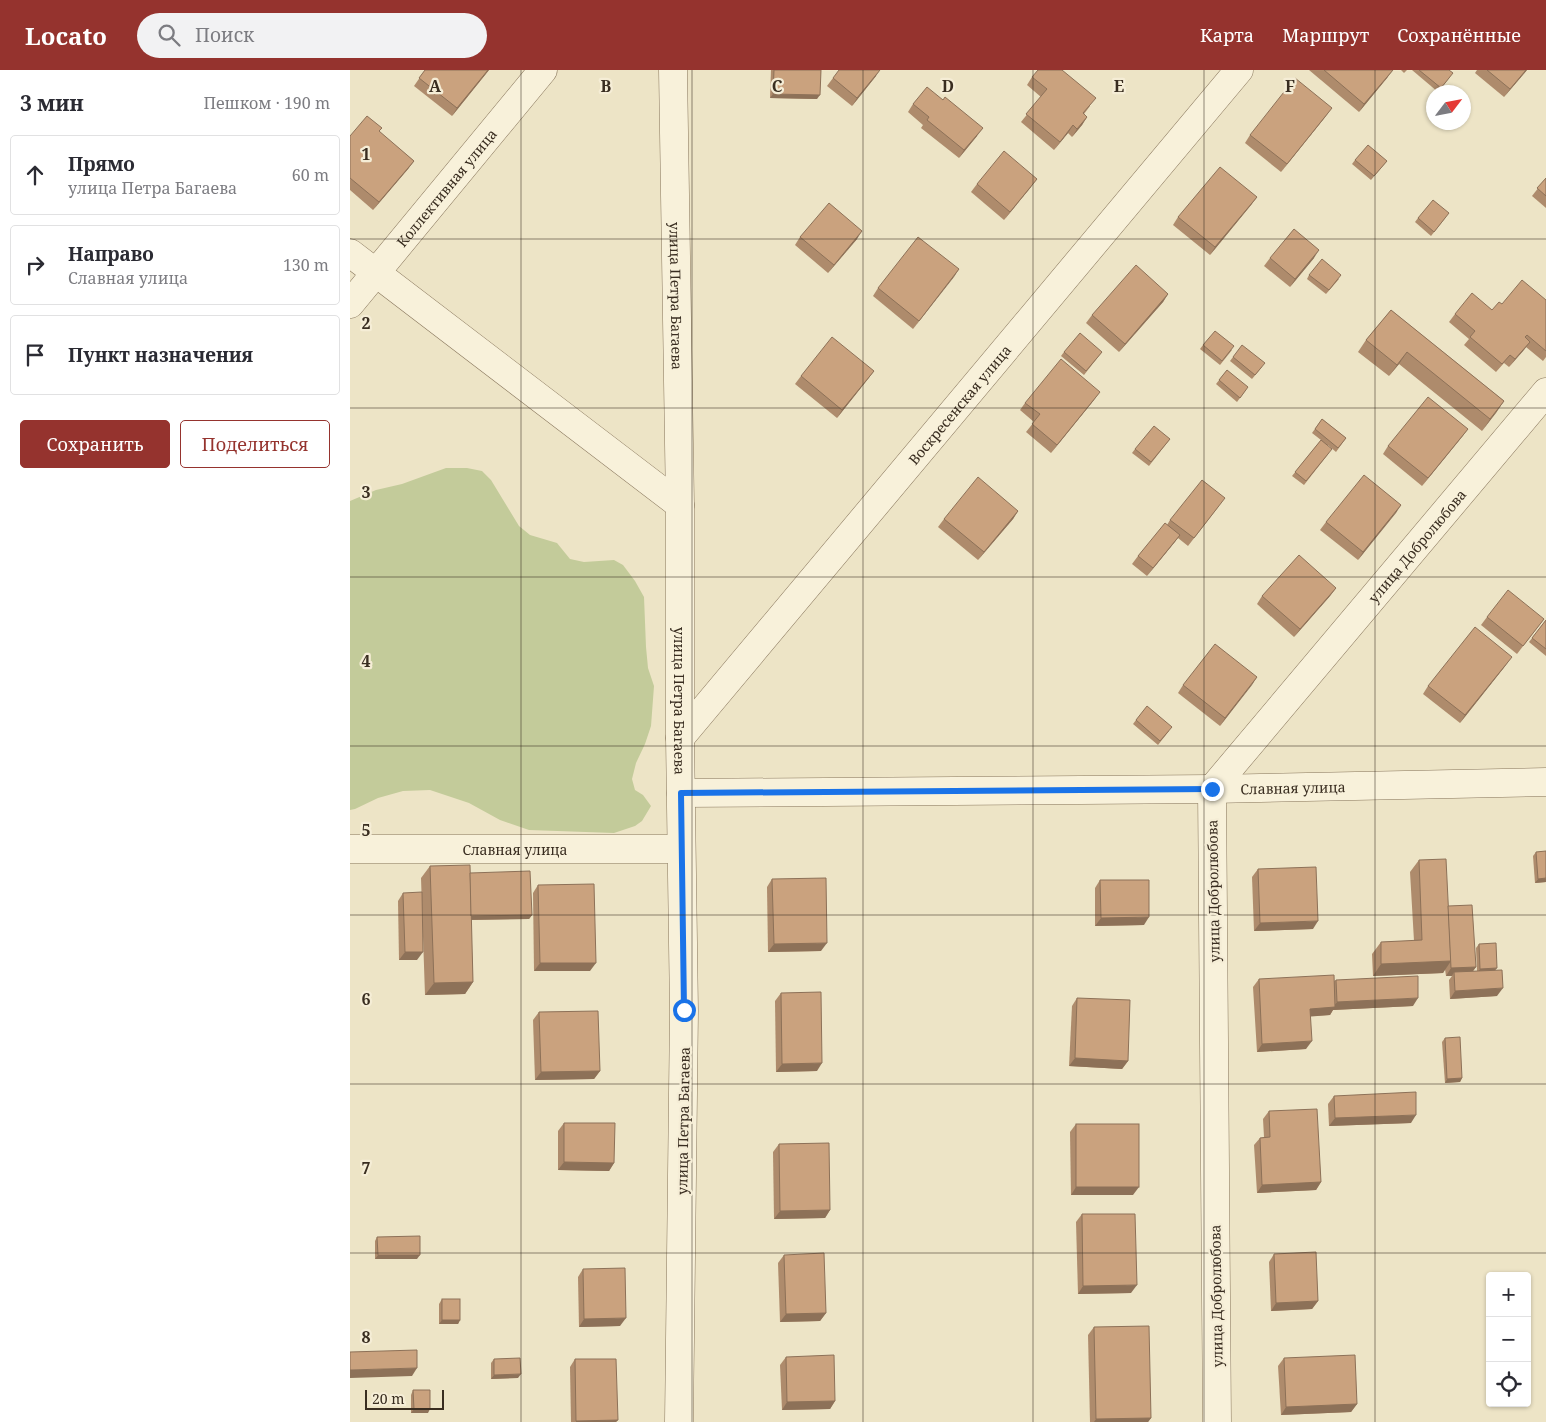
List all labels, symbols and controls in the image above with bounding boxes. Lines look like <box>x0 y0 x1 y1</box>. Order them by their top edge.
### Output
search box <box>137 13 487 58</box>
text: Locato <box>25 19 107 52</box>
icon: search <box>155 21 183 49</box>
text: Поиск <box>195 22 254 48</box>
text: Карта <box>1200 23 1254 47</box>
text: Маршрут <box>1282 23 1369 47</box>
text: Сохранённые <box>1397 23 1521 47</box>
text: A <box>429 75 442 97</box>
text: B <box>601 75 612 97</box>
text: C <box>772 75 783 97</box>
text: D <box>942 75 954 97</box>
text: E <box>1114 75 1124 97</box>
text: F <box>1285 75 1295 97</box>
north arrow <box>1426 85 1471 130</box>
text: 3 мин <box>20 89 84 117</box>
text: Пешком · 190 m <box>203 92 330 114</box>
street label: Коллективная улица <box>392 124 500 251</box>
text: 1 <box>361 143 371 165</box>
text: Прямо <box>68 151 135 177</box>
icon: ahead <box>21 161 49 189</box>
text: 60 m <box>292 164 329 186</box>
text: улица Петра Багаева <box>68 177 237 199</box>
street label: улица Петра Багаева <box>666 222 687 370</box>
text: Направо <box>68 241 154 267</box>
icon: right <box>21 251 49 279</box>
text: 130 m <box>283 254 329 276</box>
text: Славная улица <box>68 267 188 289</box>
text: 2 <box>361 312 371 334</box>
icon: arrive <box>21 341 49 369</box>
street label: Воскресенская улица <box>904 341 1015 468</box>
text: Пункт назначения <box>68 342 253 368</box>
button: Сохранить <box>20 420 170 468</box>
button: Поделиться <box>180 420 330 468</box>
text: 3 <box>361 481 371 503</box>
street label: улица Добролюбова <box>1363 485 1470 606</box>
street label: улица Петра Багаева <box>670 627 690 775</box>
text: 4 <box>361 650 371 672</box>
street label: Славная улица <box>1240 777 1346 798</box>
route end <box>1201 778 1224 801</box>
text: 5 <box>361 819 371 841</box>
street label: улица Добролюбова <box>1202 820 1224 962</box>
street label: Славная улица <box>462 840 568 859</box>
text: 6 <box>361 988 371 1010</box>
route start <box>673 999 696 1022</box>
street label: улица Петра Багаева <box>672 1047 694 1195</box>
text: 7 <box>361 1157 371 1179</box>
street label: улица Добролюбова <box>1205 1225 1227 1367</box>
map controls <box>1486 1272 1531 1407</box>
button: + <box>1486 1272 1531 1317</box>
button: − <box>1486 1317 1531 1362</box>
text: 8 <box>361 1326 371 1348</box>
button: locate <box>1486 1362 1531 1407</box>
scale bar <box>365 1387 444 1410</box>
text: 20 m <box>372 1389 405 1408</box>

